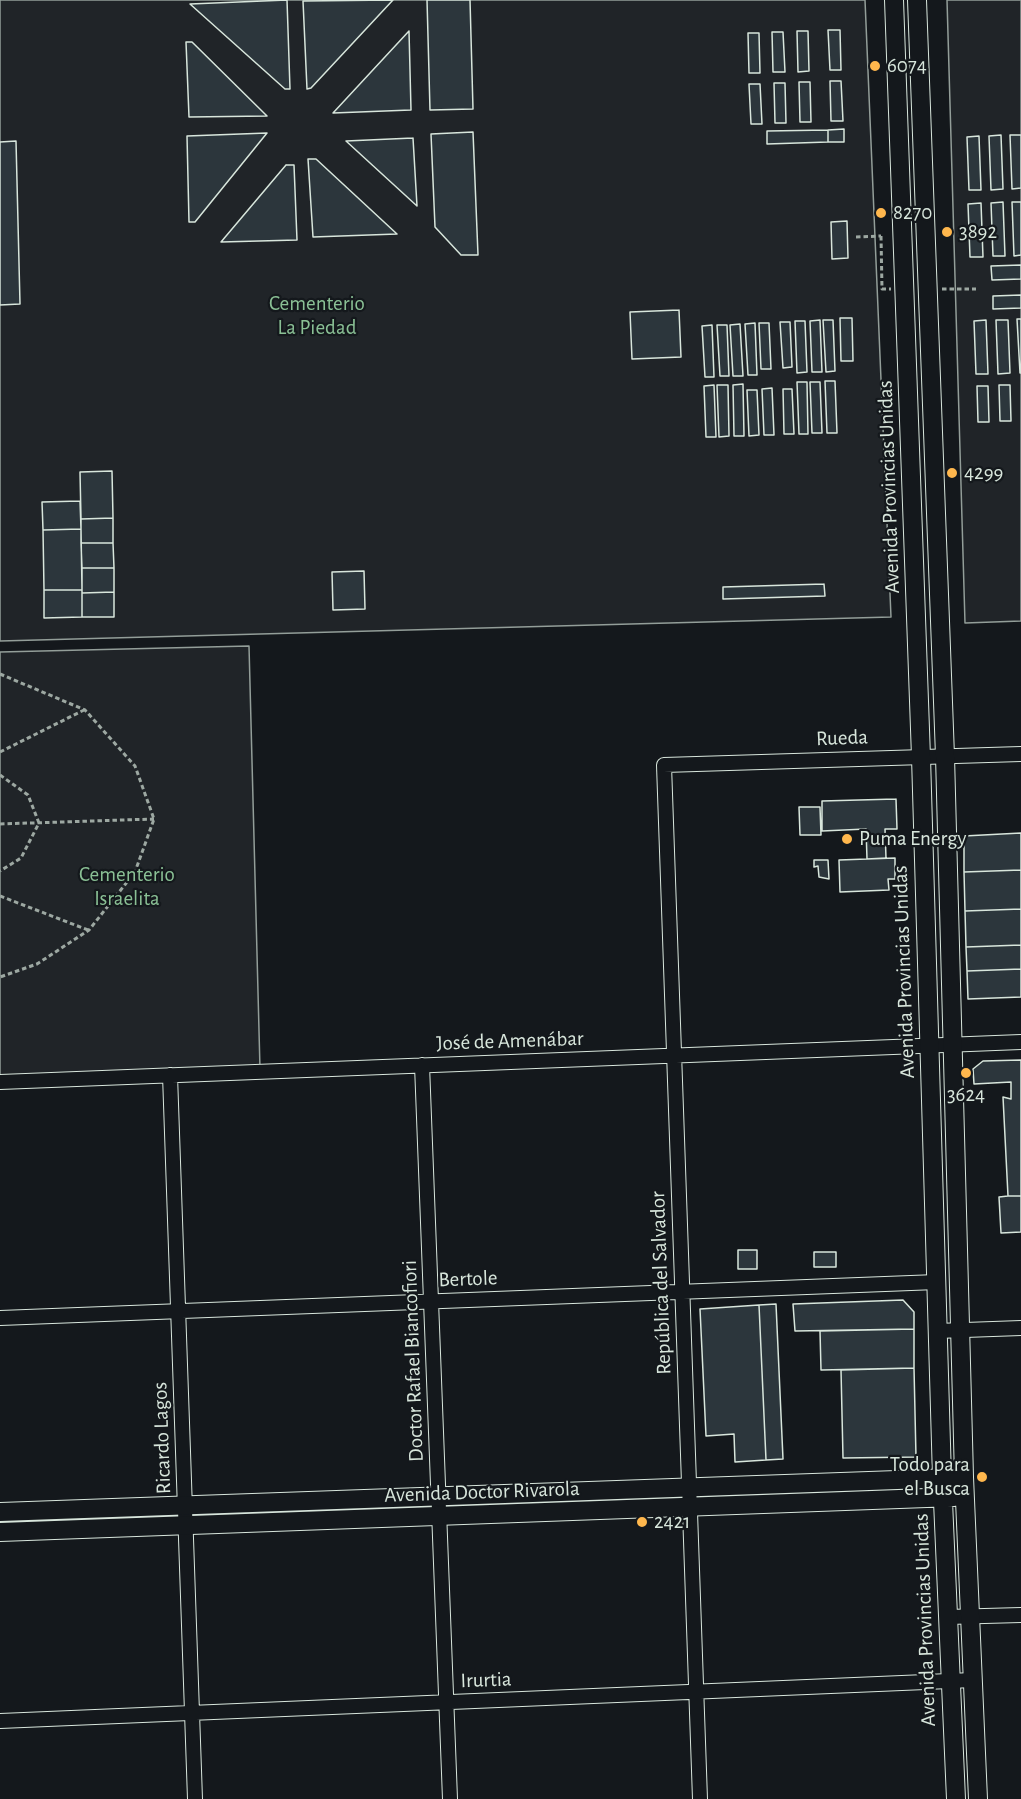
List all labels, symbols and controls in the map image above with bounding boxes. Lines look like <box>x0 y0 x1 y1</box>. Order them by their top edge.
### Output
place label: 6074 <box>887 53 927 79</box>
marker: 6074 <box>868 59 882 73</box>
place label: 8270 <box>893 200 932 226</box>
marker: 8270 <box>874 206 888 220</box>
place label: 3892 <box>959 219 997 245</box>
marker: 3892 <box>940 225 954 239</box>
park label: Cementerio La Piedad <box>269 291 365 341</box>
street label: Avenida Provincias Unidas <box>873 380 905 594</box>
place label: 4299 <box>964 460 1003 486</box>
marker: 4299 <box>945 466 959 480</box>
street label: Rueda <box>815 724 869 752</box>
place label: Puma Energy <box>859 826 966 852</box>
marker: Puma Energy <box>840 832 854 846</box>
park label: Cementerio Israelita <box>79 862 175 912</box>
street label: Avenida Provincias Unidas <box>888 865 920 1079</box>
street label: José de Amenábar <box>436 1026 584 1056</box>
marker: 3624 <box>959 1066 973 1080</box>
place label: 3624 <box>947 1082 985 1108</box>
street label: República del Salvador <box>645 1191 677 1375</box>
street label: Doctor Rafael Biancofiori <box>397 1260 429 1462</box>
street label: Bertole <box>438 1265 498 1293</box>
street label: Ricardo Lagos <box>147 1381 177 1495</box>
place label: Todo para el Busca <box>890 1452 970 1502</box>
marker: Todo para el Busca <box>975 1470 989 1484</box>
street label: Avenida Doctor Rivarola <box>384 1476 580 1508</box>
place label: 2421 <box>654 1509 690 1535</box>
street label: Avenida Provincias Unidas <box>909 1513 941 1727</box>
marker: 2421 <box>635 1515 649 1529</box>
street label: Irurtia <box>460 1667 512 1693</box>

